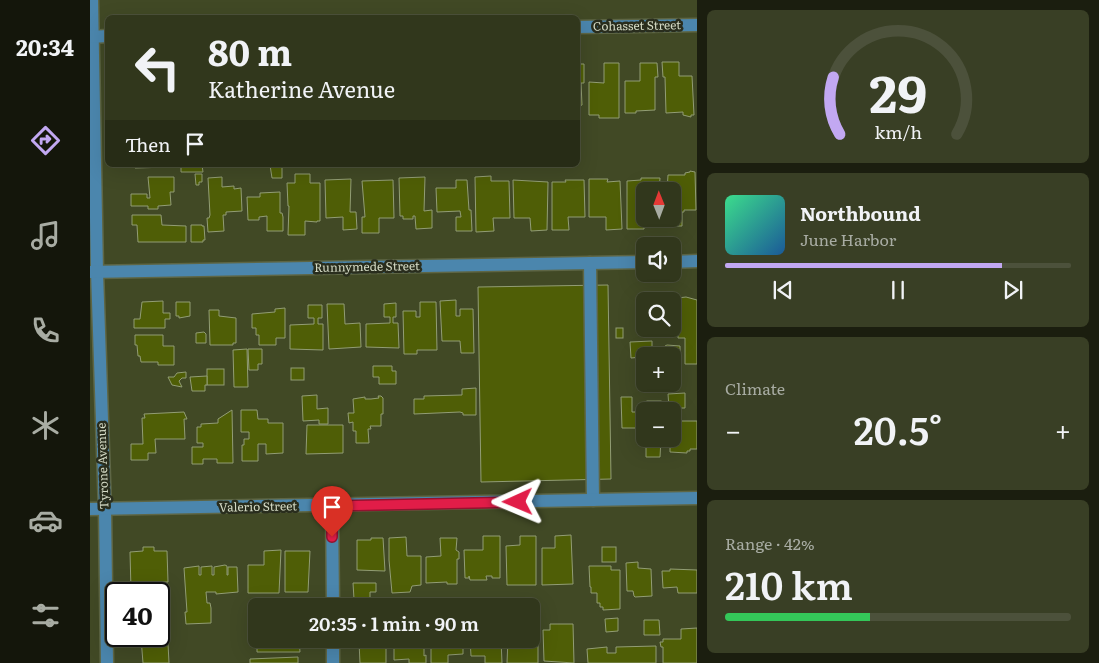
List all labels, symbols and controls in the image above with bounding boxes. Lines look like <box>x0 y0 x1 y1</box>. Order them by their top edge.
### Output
street label: Cohasset Street <box>593 15 681 35</box>
text: 80 m <box>208 25 292 77</box>
text: 20:34 <box>16 30 74 63</box>
icon: left <box>125 35 190 100</box>
text: 29 <box>869 52 927 129</box>
text: Katherine Avenue <box>208 72 395 105</box>
text: km/h <box>874 118 922 145</box>
icon: directions <box>28 123 63 158</box>
text: Then <box>125 130 171 158</box>
icon: arrive <box>181 130 209 158</box>
north arrow <box>636 182 681 228</box>
map controls <box>636 182 681 447</box>
text: Northbound <box>800 199 921 227</box>
icon: music <box>28 218 63 253</box>
text: June Harbor <box>800 227 896 251</box>
button: sound <box>636 237 681 282</box>
street label: Runnymede Street <box>314 256 420 276</box>
icon: previous <box>769 276 797 304</box>
icon: pause <box>884 276 912 304</box>
icon: next <box>999 276 1027 304</box>
button: search <box>636 292 681 337</box>
icon: phone <box>28 313 63 348</box>
button: + <box>636 347 681 392</box>
text: Climate <box>725 376 785 400</box>
text: 20.5° <box>854 400 942 457</box>
button: − <box>636 402 681 447</box>
icon: climate <box>28 408 63 443</box>
text: − <box>725 408 741 450</box>
text: + <box>1055 408 1071 450</box>
street label: Tyrone Avenue <box>91 422 113 510</box>
position arrow <box>491 475 543 527</box>
pin <box>311 486 353 537</box>
icon: arrive <box>318 493 346 521</box>
street label: Valerio Street <box>219 496 297 516</box>
icon: car <box>28 503 63 538</box>
text: Range · 42% <box>725 531 815 555</box>
text: 210 km <box>725 555 853 612</box>
speed limit sign: 40 <box>105 582 170 647</box>
icon: filters <box>28 598 63 633</box>
text: 20:35 · 1 min · 90 m <box>309 609 479 637</box>

